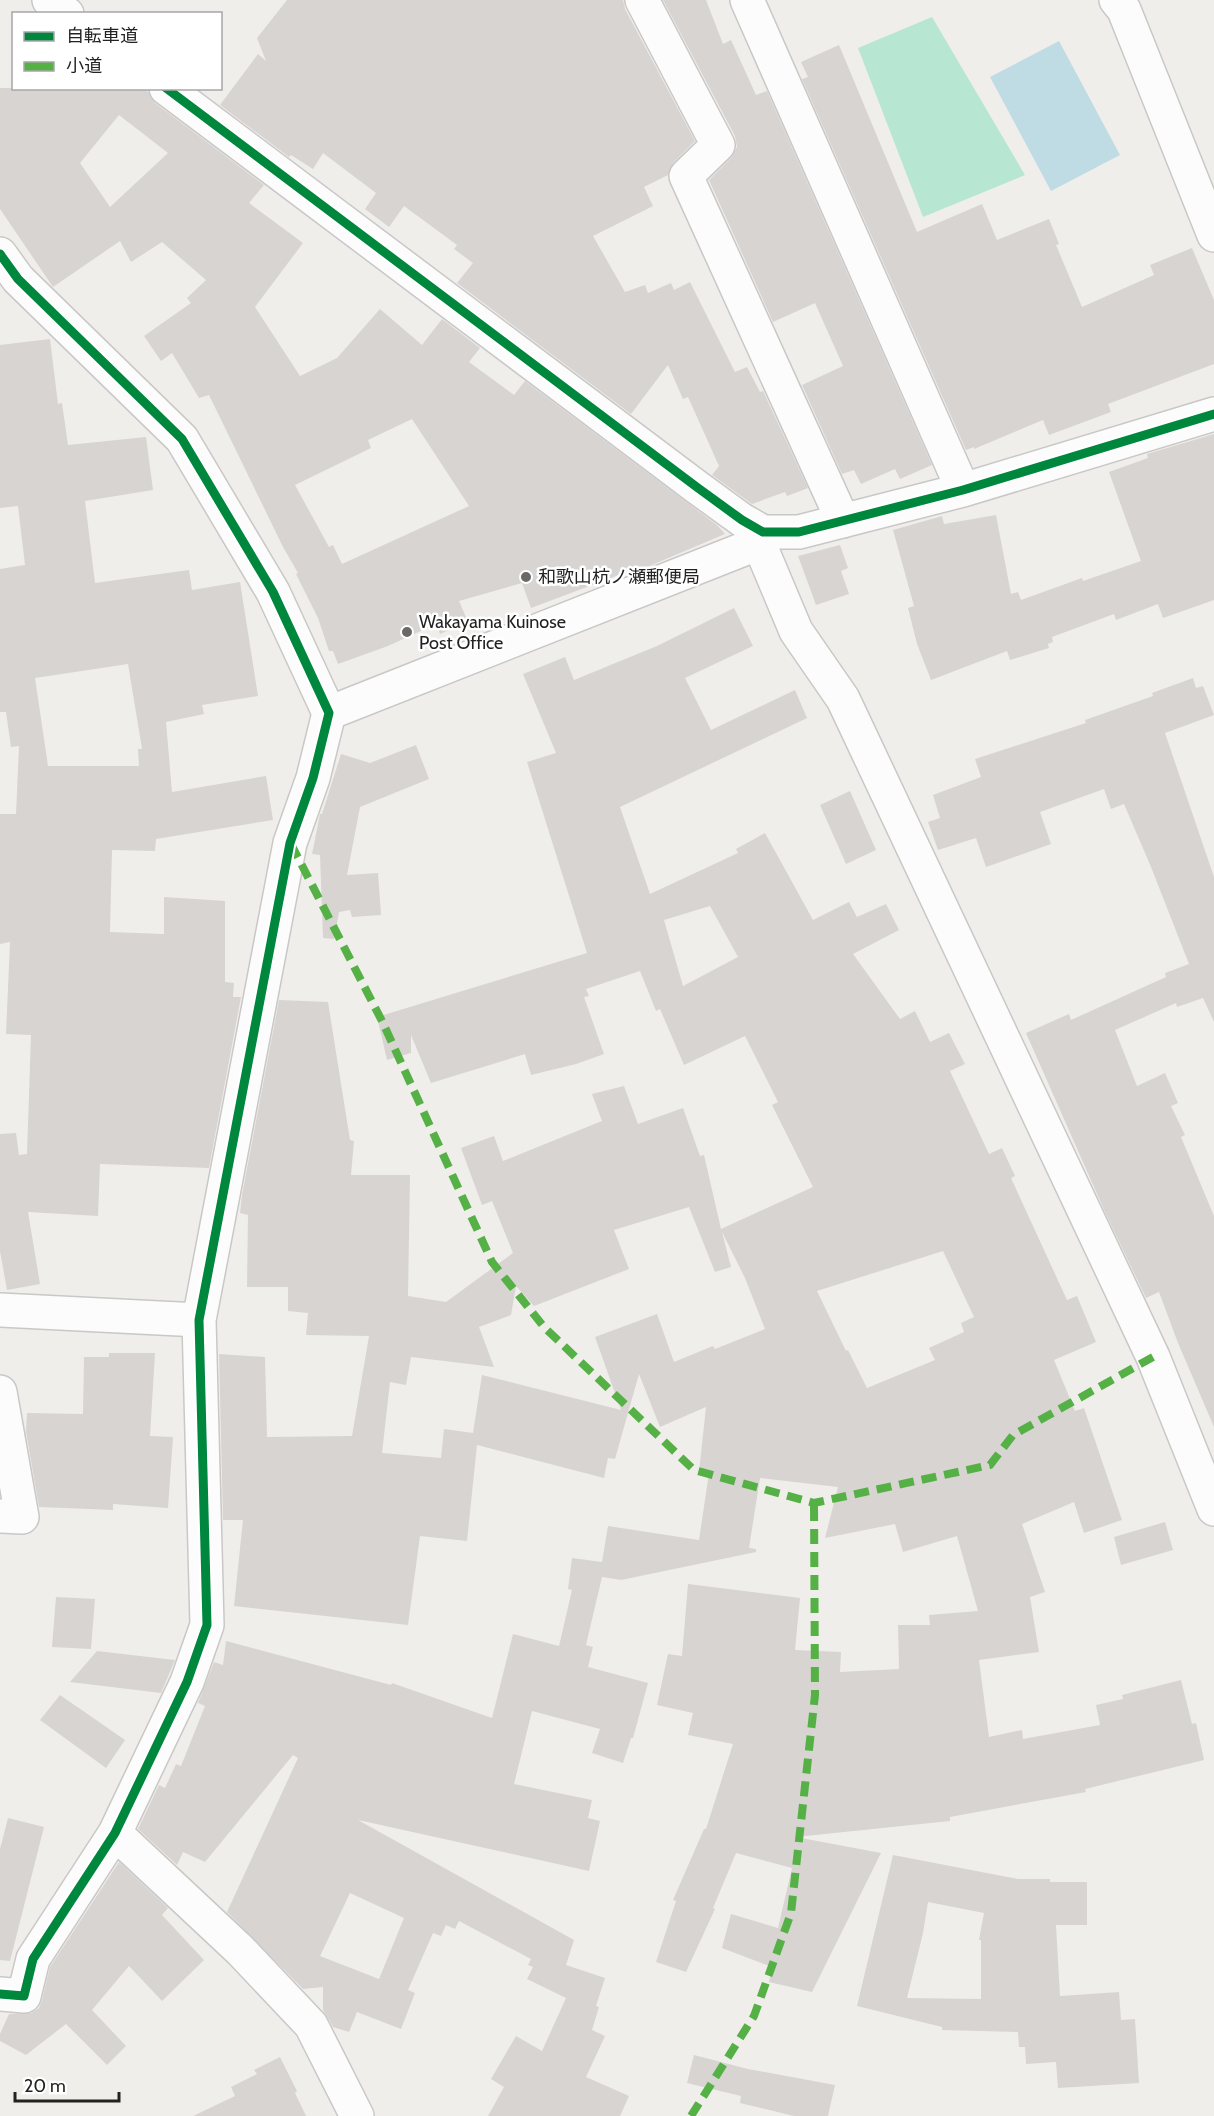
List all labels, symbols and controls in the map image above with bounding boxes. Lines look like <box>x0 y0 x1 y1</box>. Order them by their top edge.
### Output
legend <box>12 12 222 90</box>
text: 自転車道 <box>66 25 138 47</box>
text: 小道 <box>66 55 102 77</box>
place label: 和歌山杭ノ瀬郵便局 <box>538 566 700 588</box>
marker: 和歌山杭ノ瀬郵便局 <box>519 570 533 584</box>
place label: Wakayama Kuinose Post Office <box>419 611 566 654</box>
marker: Wakayama Kuinose Post Office <box>400 625 414 639</box>
scale bar <box>15 2065 118 2103</box>
text: 20 m <box>24 2075 66 2097</box>

